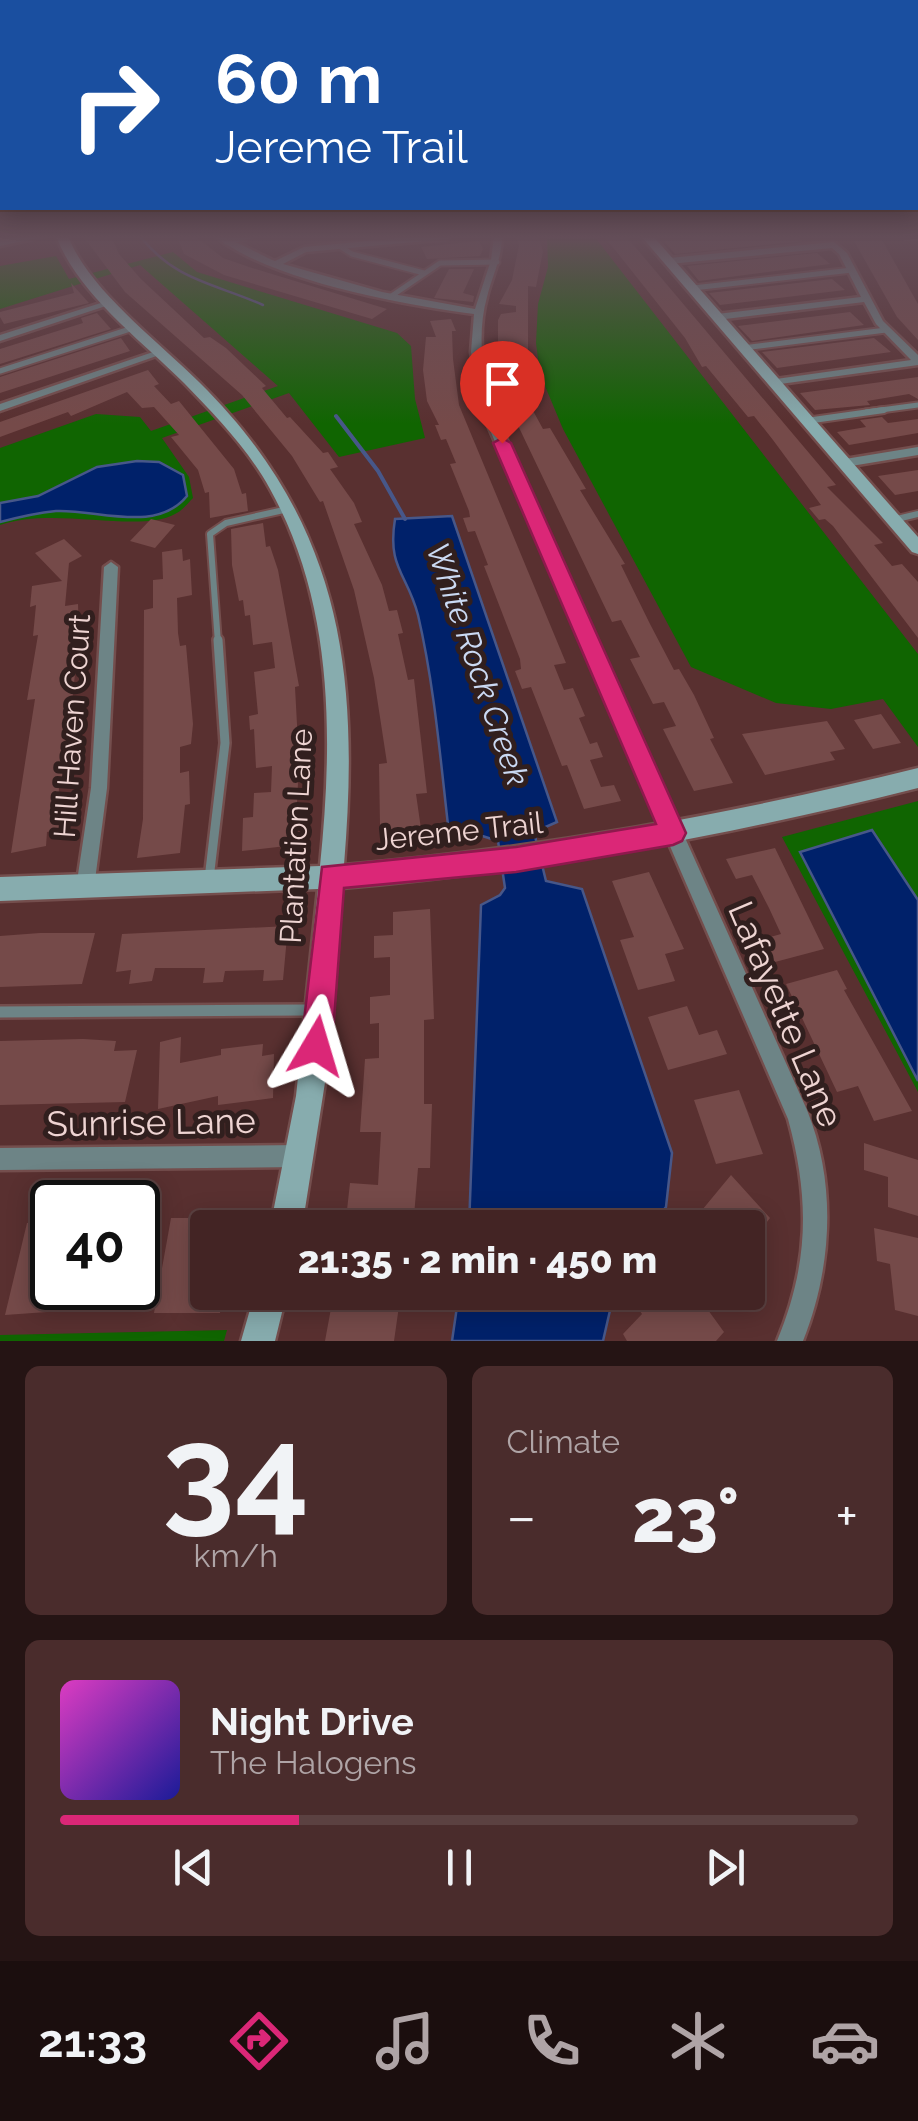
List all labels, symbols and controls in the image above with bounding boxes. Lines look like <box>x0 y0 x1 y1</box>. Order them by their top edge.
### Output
text: 60 m <box>215 37 382 119</box>
icon: right <box>50 40 180 170</box>
text: Jereme Trail <box>215 121 468 174</box>
pin <box>460 341 545 444</box>
icon: arrive <box>475 356 530 411</box>
water label: White Rock Creek <box>419 538 537 790</box>
street label: Hill Haven Court <box>47 613 97 839</box>
street label: Plantation Lane <box>273 728 319 944</box>
street label: Jereme Trail <box>373 805 545 857</box>
street label: Lafayette Lane <box>720 895 852 1133</box>
position arrow <box>264 994 368 1098</box>
street label: Sunrise Lane <box>46 1100 256 1144</box>
speed limit sign: 40 <box>30 1180 160 1310</box>
text: 21:35 · 2 min · 450 m <box>298 1237 657 1282</box>
text: 34 <box>162 1396 309 1548</box>
text: Climate <box>507 1423 620 1460</box>
text: 23° <box>632 1471 739 1560</box>
text: − <box>507 1484 536 1549</box>
text: + <box>835 1484 858 1549</box>
text: km/h <box>194 1537 278 1574</box>
text: Night Drive <box>210 1699 414 1744</box>
text: The Halogens <box>210 1744 416 1781</box>
icon: previous <box>166 1840 221 1895</box>
icon: pause <box>432 1840 487 1895</box>
icon: next <box>698 1840 753 1895</box>
icon: directions <box>224 2006 294 2076</box>
icon: music <box>370 2006 440 2076</box>
icon: phone <box>517 2006 587 2076</box>
icon: climate <box>663 2006 733 2076</box>
icon: car <box>810 2006 880 2076</box>
text: 21:33 <box>38 2015 147 2068</box>

